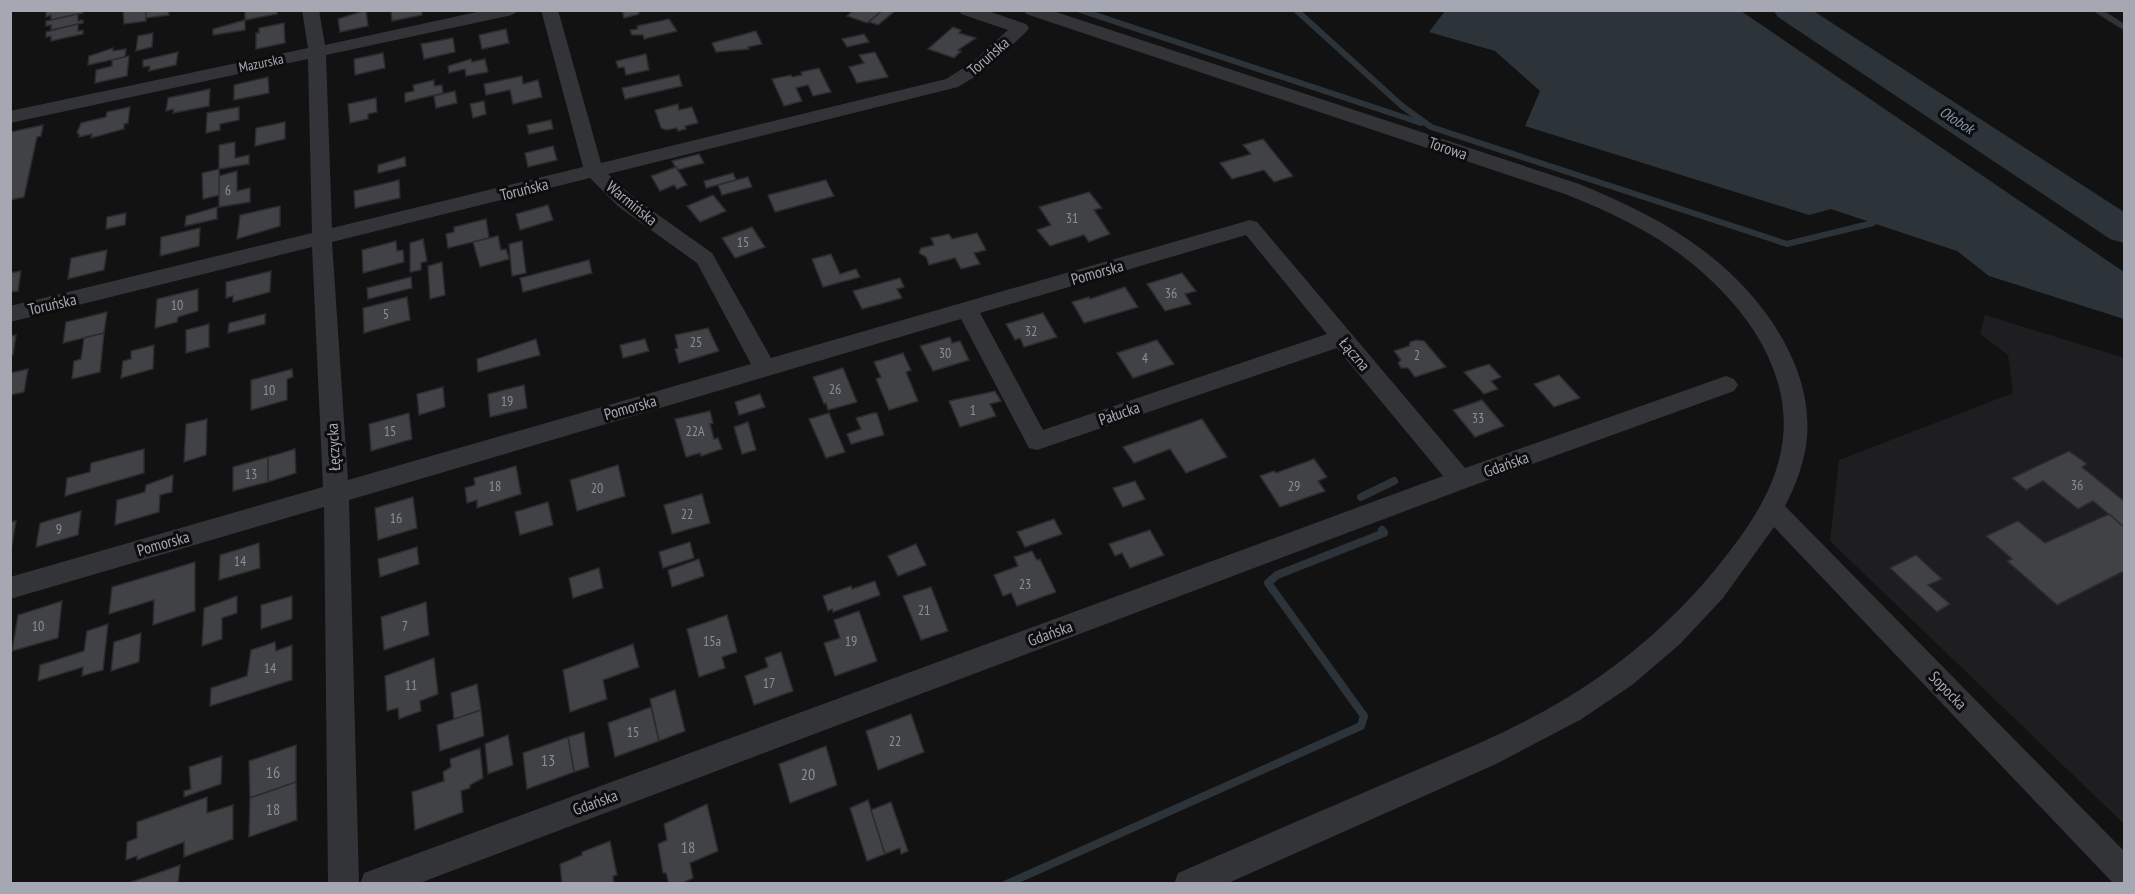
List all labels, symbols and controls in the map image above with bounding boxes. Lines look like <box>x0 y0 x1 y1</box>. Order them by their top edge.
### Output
street label: Toruńska <box>963 32 1013 80</box>
street label: Mazurska <box>237 49 285 77</box>
water label: Ołobok <box>1936 102 1980 139</box>
street label: Torowa <box>1426 132 1470 164</box>
street label: Toruńska <box>498 173 550 205</box>
street label: Warmińska <box>602 176 662 230</box>
house number: 6 <box>225 181 231 199</box>
house number: 31 <box>1066 209 1078 227</box>
house number: 15 <box>737 233 749 251</box>
street label: Pomorska <box>1069 255 1125 289</box>
house number: 36 <box>1165 284 1177 302</box>
street label: Toruńska <box>26 289 78 319</box>
house number: 10 <box>171 296 183 314</box>
house number: 5 <box>383 305 389 323</box>
house number: 32 <box>1025 322 1037 340</box>
house number: 25 <box>690 333 702 351</box>
street label: Łączna <box>1335 333 1375 375</box>
house number: 30 <box>939 344 951 362</box>
house number: 2 <box>1414 346 1420 364</box>
house number: 4 <box>1142 349 1149 367</box>
house number: 26 <box>829 380 841 398</box>
house number: 10 <box>263 381 275 399</box>
street label: Pomorska <box>602 390 658 424</box>
house number: 19 <box>501 392 513 410</box>
street label: Pałucka <box>1096 397 1142 429</box>
house number: 1 <box>970 401 976 419</box>
house number: 33 <box>1472 409 1484 427</box>
house number: 15 <box>384 422 396 440</box>
house number: 22A <box>685 422 705 440</box>
street label: Łęczycka <box>322 423 344 471</box>
street label: Gdańska <box>1481 447 1531 481</box>
house number: 13 <box>245 465 257 483</box>
house number: 36 <box>2071 476 2083 494</box>
house number: 18 <box>489 477 501 495</box>
house number: 29 <box>1288 477 1300 495</box>
house number: 20 <box>591 479 603 497</box>
house number: 22 <box>681 505 693 523</box>
house number: 16 <box>390 509 402 527</box>
house number: 9 <box>56 520 62 538</box>
street label: Pomorska <box>135 526 191 560</box>
house number: 14 <box>234 552 247 570</box>
house number: 23 <box>1019 575 1031 593</box>
house number: 21 <box>918 601 930 619</box>
street label: Gdańska <box>1025 616 1075 650</box>
house number: 10 <box>32 617 44 635</box>
house number: 7 <box>402 617 408 635</box>
house number: 15a <box>703 632 721 650</box>
house number: 19 <box>845 632 857 650</box>
house number: 14 <box>264 659 277 677</box>
street label: Sopocka <box>1925 667 1971 713</box>
house number: 17 <box>763 674 775 692</box>
house number: 11 <box>405 676 417 694</box>
house number: 15 <box>627 723 639 741</box>
house number: 22 <box>889 732 901 750</box>
house number: 13 <box>541 750 555 770</box>
house number: 16 <box>266 762 280 782</box>
house number: 20 <box>801 764 815 784</box>
street label: Gdańska <box>570 785 620 819</box>
house number: 18 <box>266 799 280 819</box>
house number: 18 <box>681 837 695 857</box>

